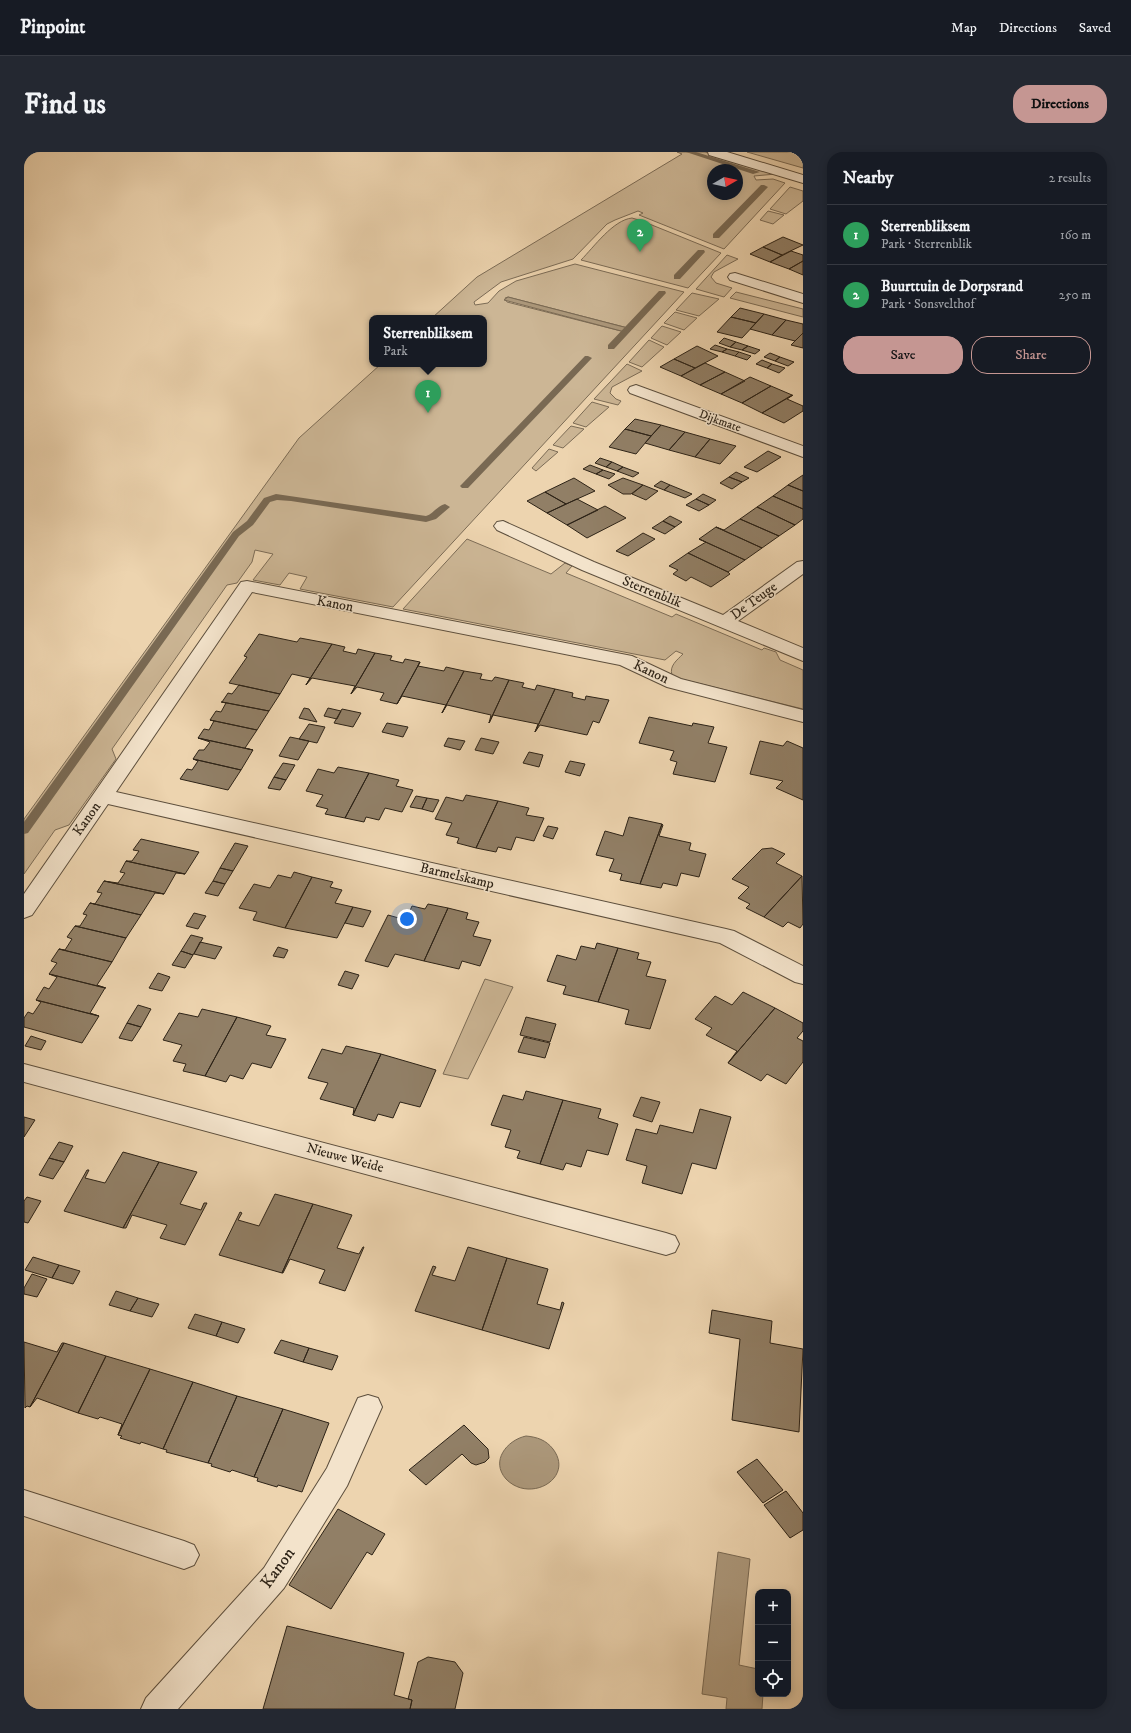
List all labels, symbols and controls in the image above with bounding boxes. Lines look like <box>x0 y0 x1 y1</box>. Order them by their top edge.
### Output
text: Pinpoint <box>20 16 85 39</box>
text: Map <box>951 19 977 37</box>
text: Directions <box>999 19 1057 37</box>
text: Saved <box>1079 19 1111 37</box>
button: Directions <box>1013 85 1107 123</box>
text: Find us <box>24 87 106 122</box>
north arrow <box>707 164 743 200</box>
text: Nearby <box>843 167 893 189</box>
text: 2 results <box>1049 170 1091 186</box>
text: Sterrenbliksem <box>881 217 970 236</box>
pin: 2 <box>627 219 653 252</box>
text: 1 <box>854 227 858 243</box>
text: 160 m <box>1060 227 1091 243</box>
text: Park · Sterrenblik <box>881 236 972 252</box>
text: Buurttuin de Dorpsrand <box>881 277 1023 296</box>
text: 2 <box>853 287 859 303</box>
text: 250 m <box>1059 287 1091 303</box>
text: Park · Sonsvelthof <box>881 296 975 312</box>
popup <box>369 315 487 367</box>
text: Sterrenbliksem <box>383 324 473 343</box>
button: Save <box>843 336 963 374</box>
button: Share <box>971 336 1091 374</box>
text: Park <box>383 343 408 359</box>
pin: 1 <box>415 380 441 413</box>
street label: Dijkmate <box>697 406 743 436</box>
street label: Sterrenblik <box>620 572 684 612</box>
street label: De Teuge <box>727 578 781 624</box>
street label: Kanon <box>315 592 356 617</box>
street label: Kanon <box>630 656 672 688</box>
street label: Kanon <box>69 798 105 839</box>
street label: Barmelskamp <box>418 859 496 893</box>
your location <box>397 909 417 929</box>
street label: Nieuwe Weide <box>304 1139 386 1177</box>
street label: Kanon <box>256 1543 300 1593</box>
map controls <box>755 1589 791 1697</box>
button: + <box>755 1589 791 1625</box>
button: − <box>755 1625 791 1661</box>
button: locate <box>755 1661 791 1697</box>

